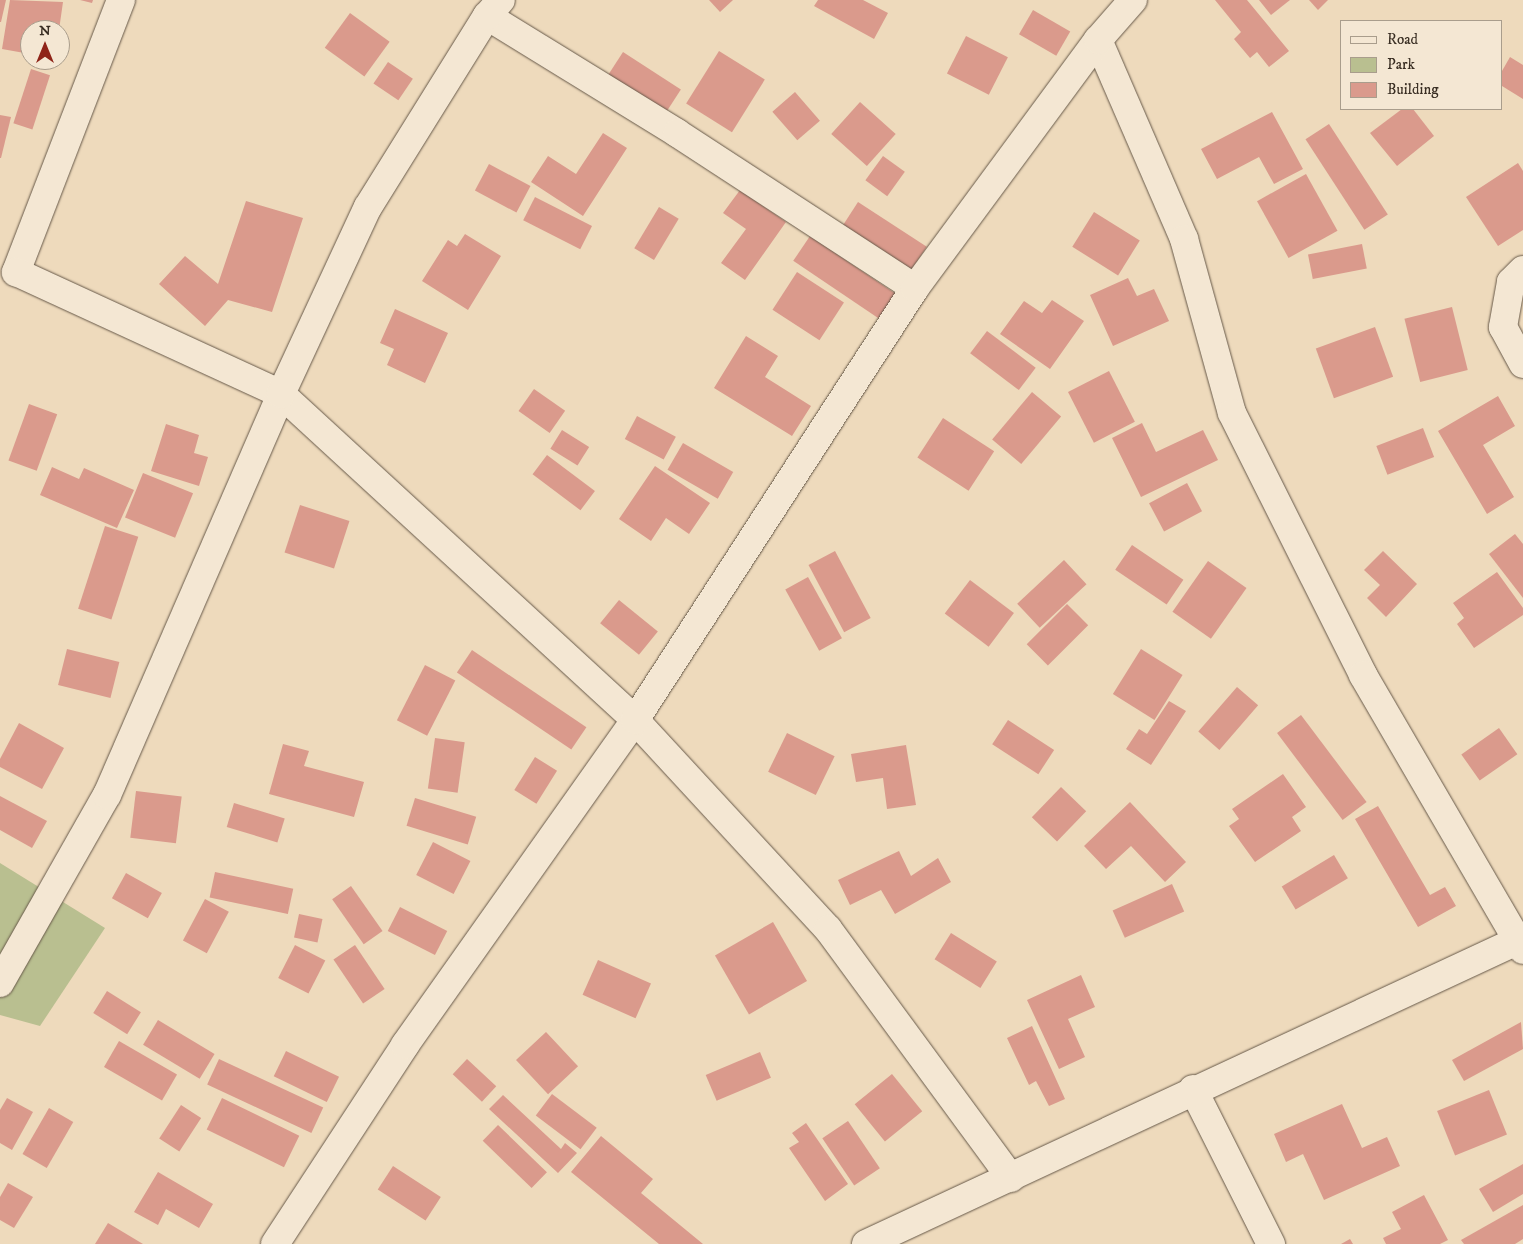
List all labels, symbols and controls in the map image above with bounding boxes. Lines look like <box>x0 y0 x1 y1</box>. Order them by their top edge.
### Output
north arrow <box>20 20 70 70</box>
legend <box>1340 20 1503 110</box>
text: N <box>39 22 51 40</box>
text: Road <box>1387 30 1418 49</box>
text: Park <box>1387 55 1415 74</box>
text: Building <box>1387 80 1439 99</box>

